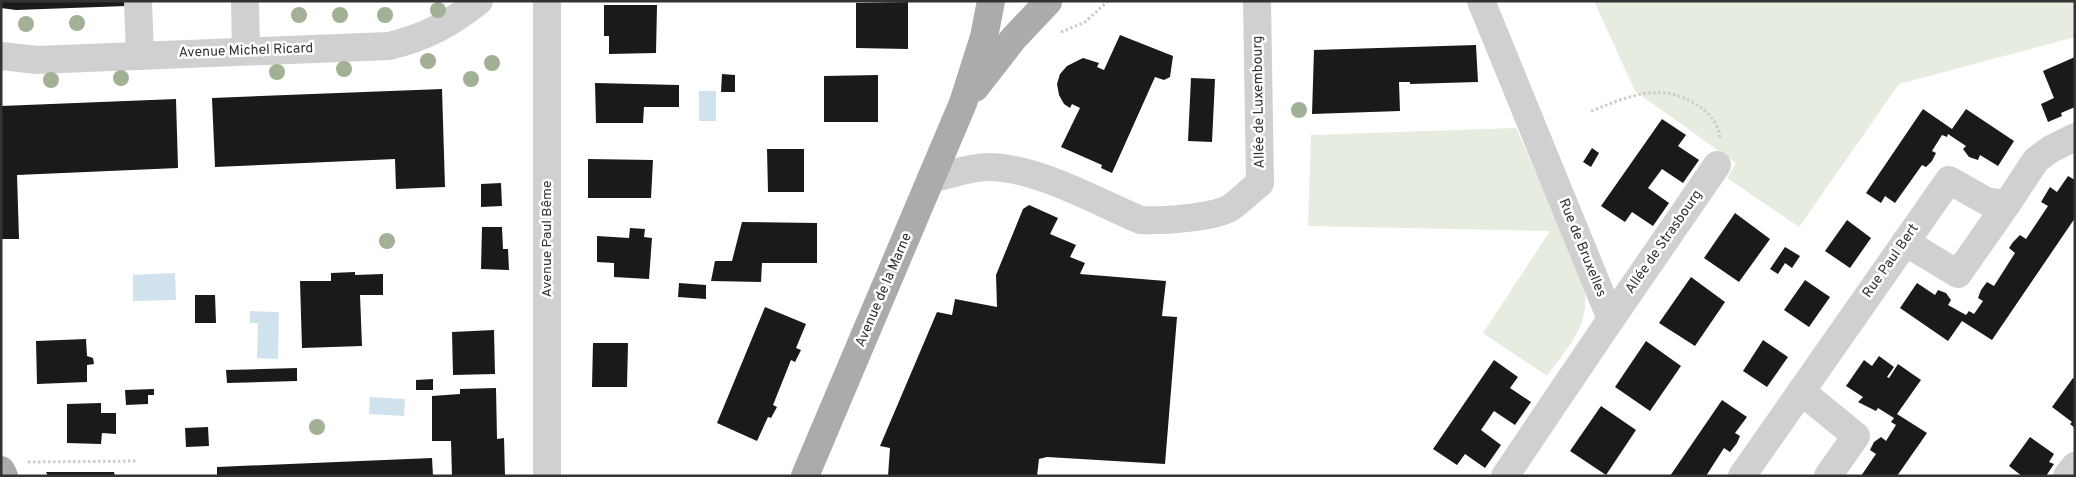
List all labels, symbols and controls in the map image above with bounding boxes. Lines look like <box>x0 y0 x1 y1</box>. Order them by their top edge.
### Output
street label: Allée de Luxembourg <box>1249 35 1269 169</box>
street label: Avenue Michel Ricard <box>178 40 314 62</box>
street label: Avenue Paul Bême <box>539 180 556 298</box>
street label: Allée de Strasbourg <box>1622 187 1706 297</box>
street label: Rue de Bruxelles <box>1555 196 1609 300</box>
street label: Rue Paul Bert <box>1859 221 1923 301</box>
street label: Avenue de la Marne <box>852 230 916 350</box>

